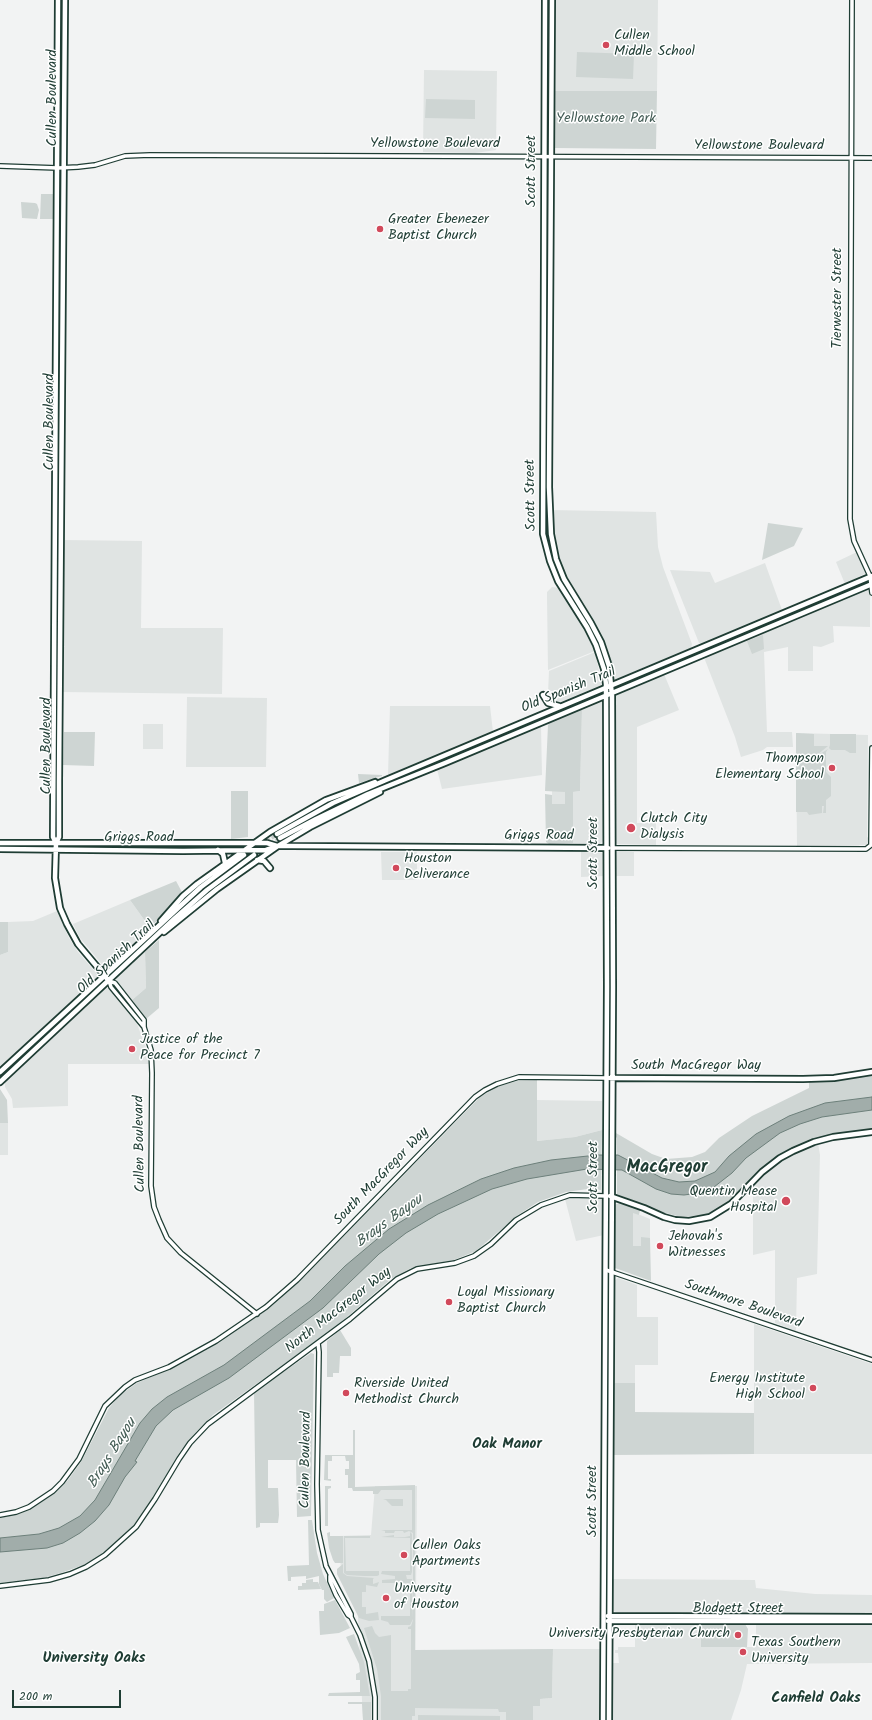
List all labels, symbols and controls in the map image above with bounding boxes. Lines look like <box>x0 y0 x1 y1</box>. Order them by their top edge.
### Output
place label: Cullen Middle School <box>614 29 695 62</box>
marker: Cullen Middle School <box>601 40 611 50</box>
street label: Cullen Boulevard <box>46 49 62 147</box>
park label: Yellowstone Park <box>556 112 656 128</box>
street label: Scott Street <box>525 135 541 207</box>
street label: Yellowstone Boulevard <box>370 137 500 153</box>
street label: Yellowstone Boulevard <box>694 139 824 155</box>
place label: Greater Ebenezer Baptist Church <box>388 213 489 246</box>
marker: Greater Ebenezer Baptist Church <box>375 224 385 234</box>
street label: Tierwester Street <box>831 248 847 348</box>
street label: Cullen Boulevard <box>43 373 59 471</box>
street label: Scott Street <box>523 459 541 531</box>
street label: Old Spanish Trail <box>519 664 619 718</box>
street label: Cullen Boulevard <box>40 697 56 795</box>
place label: Thompson Elementary School <box>715 752 824 784</box>
marker: Thompson Elementary School <box>827 763 837 773</box>
place label: Clutch City Dialysis <box>640 812 707 844</box>
street label: Scott Street <box>587 817 603 889</box>
marker: Clutch City Dialysis <box>625 822 637 834</box>
street label: Griggs Road <box>504 829 574 845</box>
street label: Griggs Road <box>104 831 174 847</box>
place label: Houston Deliverance <box>404 852 469 884</box>
marker: Houston Deliverance <box>391 863 401 873</box>
street label: Old Spanish Trail <box>74 918 160 998</box>
place label: Justice of the Peace for Precinct 7 <box>140 1033 260 1066</box>
marker: Justice of the Peace for Precinct 7 <box>127 1044 137 1054</box>
street label: South MacGregor Way <box>631 1059 761 1075</box>
street label: Cullen Boulevard <box>132 1095 150 1193</box>
street label: South MacGregor Way <box>331 1125 433 1229</box>
street label: Scott Street <box>587 1141 603 1213</box>
district label: MacGregor <box>626 1158 708 1180</box>
place label: Quentin Mease Hospital <box>690 1185 777 1218</box>
water label: Brays Bayou <box>353 1192 427 1252</box>
marker: Quentin Mease Hospital <box>780 1195 792 1207</box>
place label: Jehovah's Witnesses <box>668 1230 726 1262</box>
marker: Jehovah's Witnesses <box>655 1241 665 1251</box>
street label: North MacGregor Way <box>283 1264 395 1358</box>
street label: Southmore Boulevard <box>682 1277 804 1333</box>
place label: Loyal Missionary Baptist Church <box>457 1286 554 1318</box>
marker: Loyal Missionary Baptist Church <box>444 1297 454 1307</box>
place label: Energy Institute High School <box>709 1372 805 1404</box>
place label: Riverside United Methodist Church <box>354 1377 459 1410</box>
marker: Energy Institute High School <box>808 1383 818 1393</box>
marker: Riverside United Methodist Church <box>341 1388 351 1398</box>
street label: Cullen Boulevard <box>298 1411 316 1509</box>
water label: Brays Bayou <box>85 1416 141 1492</box>
district label: Oak Manor <box>472 1436 542 1454</box>
street label: Scott Street <box>586 1465 602 1537</box>
place label: Cullen Oaks Apartments <box>412 1539 481 1572</box>
marker: Cullen Oaks Apartments <box>399 1550 409 1560</box>
place label: University of Houston <box>394 1582 459 1614</box>
marker: University of Houston <box>381 1593 391 1603</box>
street label: Blodgett Street <box>693 1602 783 1618</box>
place label: University Presbyterian Church <box>548 1627 730 1643</box>
marker: University Presbyterian Church <box>733 1630 743 1640</box>
place label: Texas Southern University <box>751 1636 841 1668</box>
marker: Texas Southern University <box>738 1647 748 1657</box>
district label: University Oaks <box>43 1650 145 1668</box>
scale bar <box>14 1682 123 1708</box>
text: 200 m <box>19 1687 52 1706</box>
district label: Canfield Oaks <box>771 1690 861 1708</box>

